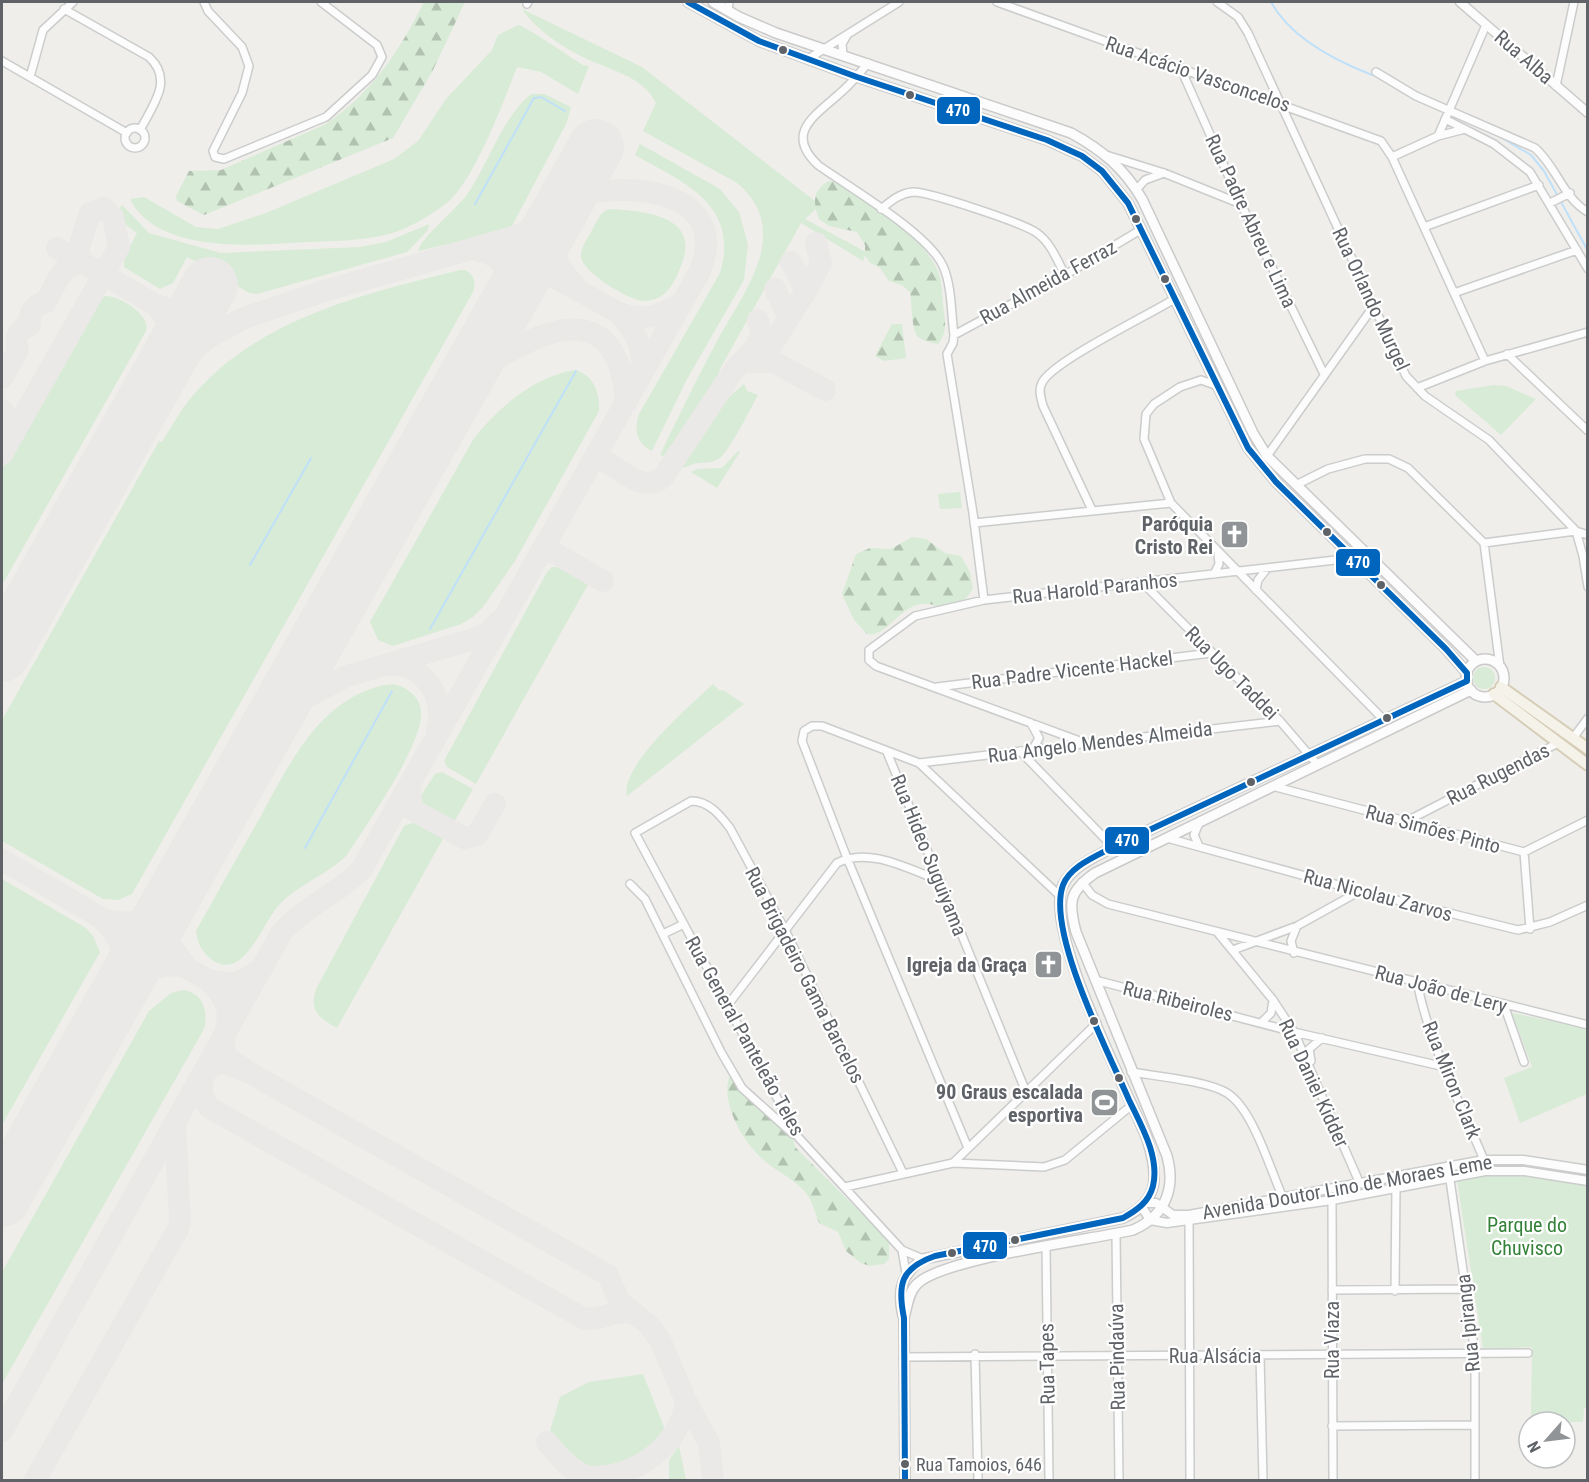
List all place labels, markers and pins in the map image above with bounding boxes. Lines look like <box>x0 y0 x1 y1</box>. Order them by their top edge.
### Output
unlabelled marker <box>777 44 789 56</box>
unlabelled marker <box>904 89 916 101</box>
unlabelled marker <box>1130 213 1142 225</box>
unlabelled marker <box>1159 273 1171 285</box>
place label: Paróquia Cristo Rei <box>1135 512 1213 559</box>
church icon: Paróquia Cristo Rei <box>1218 519 1250 551</box>
unlabelled marker <box>1321 526 1333 538</box>
unlabelled marker <box>1375 579 1387 591</box>
unlabelled marker <box>1381 712 1393 724</box>
unlabelled marker <box>1245 776 1257 788</box>
church icon: Igreja da Graça <box>1032 949 1064 981</box>
place label: Igreja da Graça <box>907 953 1027 977</box>
unlabelled marker <box>1088 1015 1100 1027</box>
unlabelled marker <box>1113 1072 1125 1084</box>
place label: 90 Graus escalada esportiva <box>936 1080 1083 1127</box>
sports icon: 90 Graus escalada esportiva <box>1088 1087 1120 1119</box>
unlabelled marker <box>1009 1234 1021 1246</box>
unlabelled marker <box>946 1247 958 1259</box>
place label: Rua Tamoios, 646 <box>916 1454 1042 1475</box>
marker: Rua Tamoios, 646 <box>899 1458 911 1470</box>

